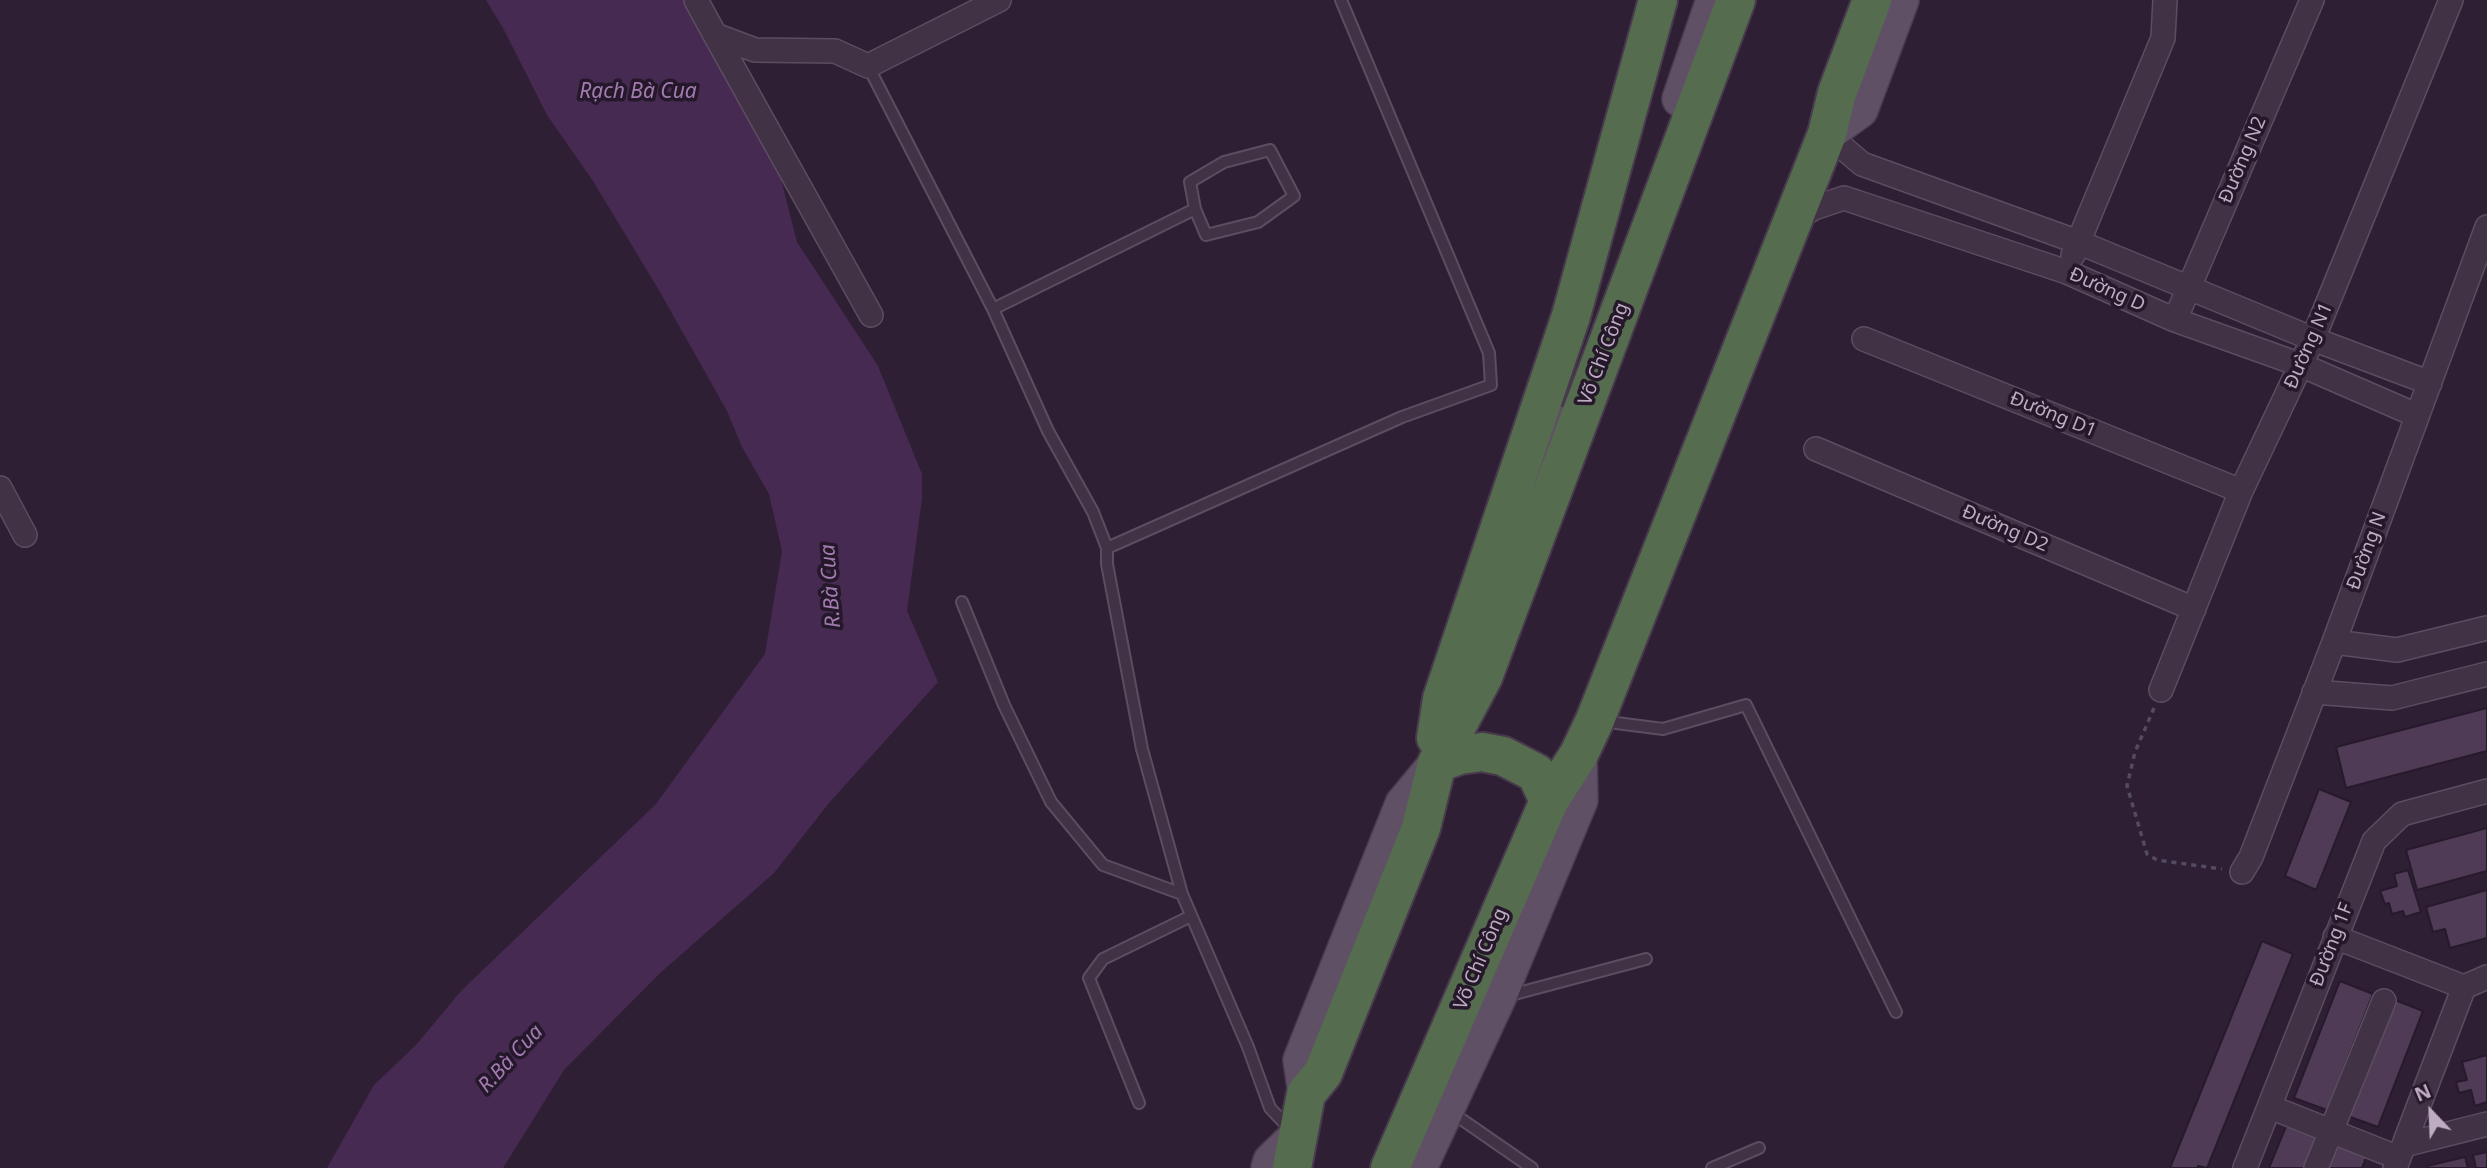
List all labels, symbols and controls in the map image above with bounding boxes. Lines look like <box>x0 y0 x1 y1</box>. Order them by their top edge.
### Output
water label: Rạch Bà Cua <box>579 79 697 105</box>
street label: Đường N2 <box>2215 113 2271 207</box>
street label: Đường D <box>2066 263 2148 317</box>
street label: Đường N1 <box>2280 299 2338 393</box>
street label: Võ Chí Công <box>1574 300 1634 408</box>
street label: Đường D1 <box>2006 387 2100 443</box>
street label: Đường D2 <box>1958 501 2052 557</box>
street label: Đường N <box>2342 509 2392 593</box>
water label: R.Bà Cua <box>816 543 846 629</box>
street label: Đường 1F <box>2306 900 2358 990</box>
street label: Võ Chí Công <box>1449 905 1513 1013</box>
water label: R.Bà Cua <box>473 1020 549 1098</box>
north arrow <box>2396 1077 2466 1147</box>
text: N <box>2411 1078 2435 1108</box>

